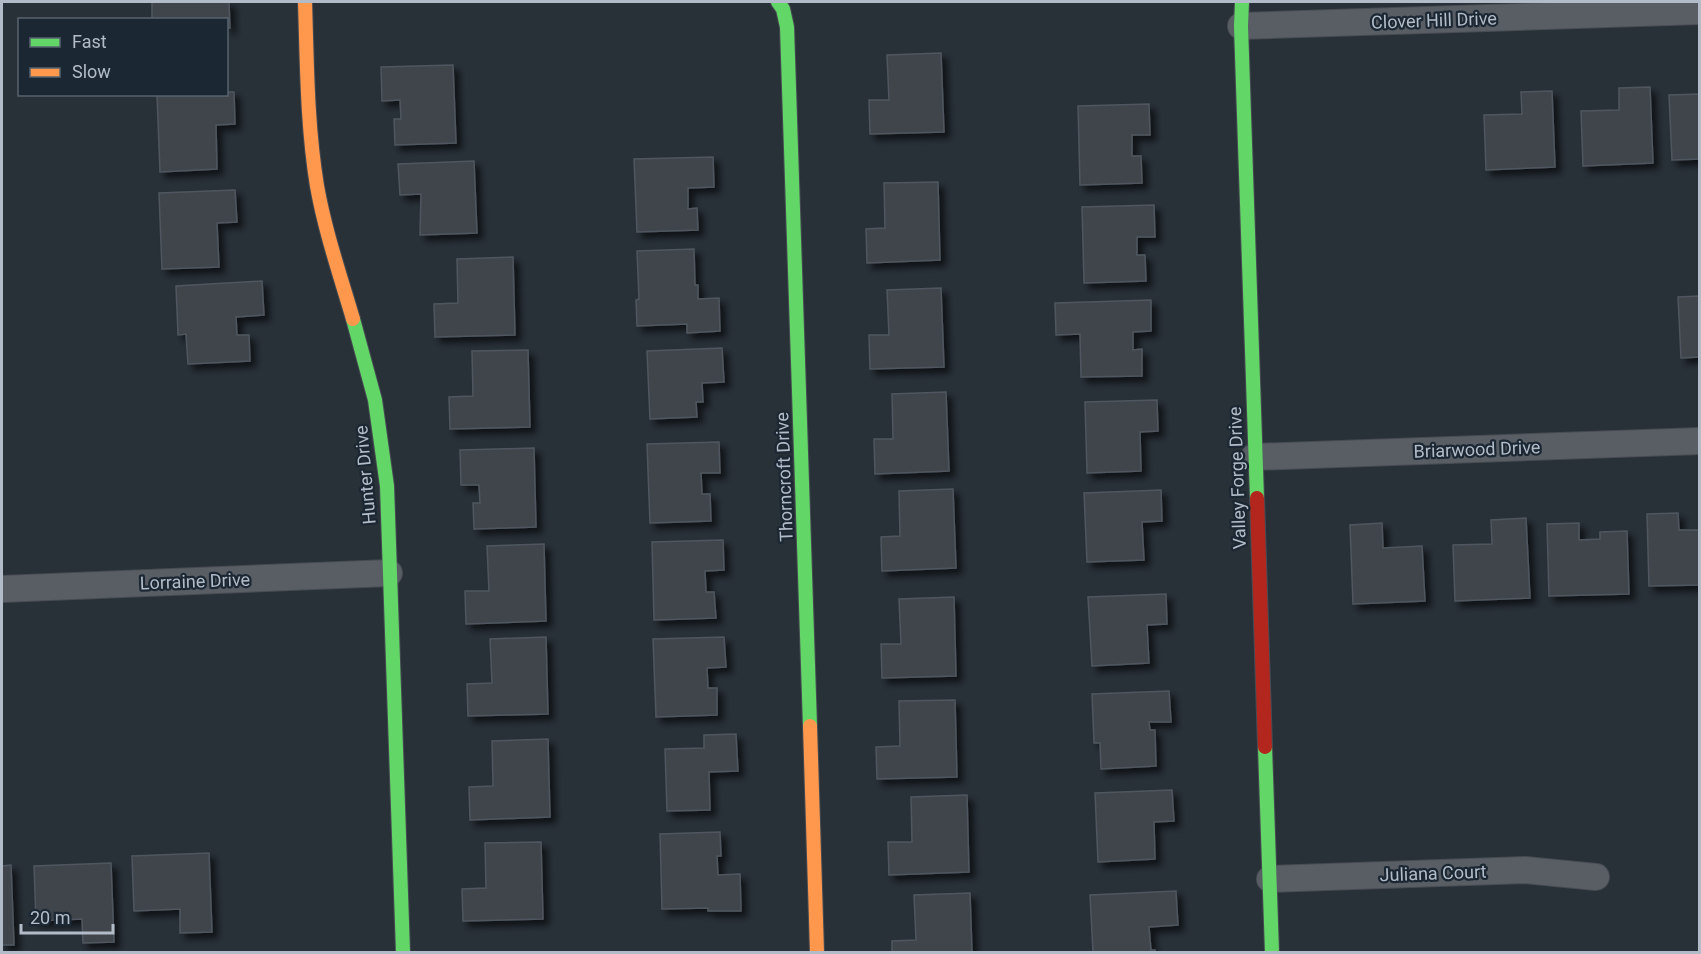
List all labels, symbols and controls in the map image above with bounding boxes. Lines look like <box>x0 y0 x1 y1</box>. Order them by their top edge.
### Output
street label: Clover Hill Drive <box>1371 7 1497 33</box>
legend <box>18 18 228 96</box>
text: Fast <box>72 31 107 52</box>
text: Slow <box>72 61 111 82</box>
street label: Valley Forge Drive <box>1224 406 1250 550</box>
street label: Thorncroft Drive <box>771 412 797 542</box>
street label: Hunter Drive <box>350 425 380 525</box>
street label: Briarwood Drive <box>1413 436 1541 462</box>
street label: Lorraine Drive <box>139 569 251 593</box>
street label: Juliana Court <box>1379 861 1487 885</box>
scale bar <box>21 897 112 935</box>
text: 20 m <box>30 907 70 928</box>

